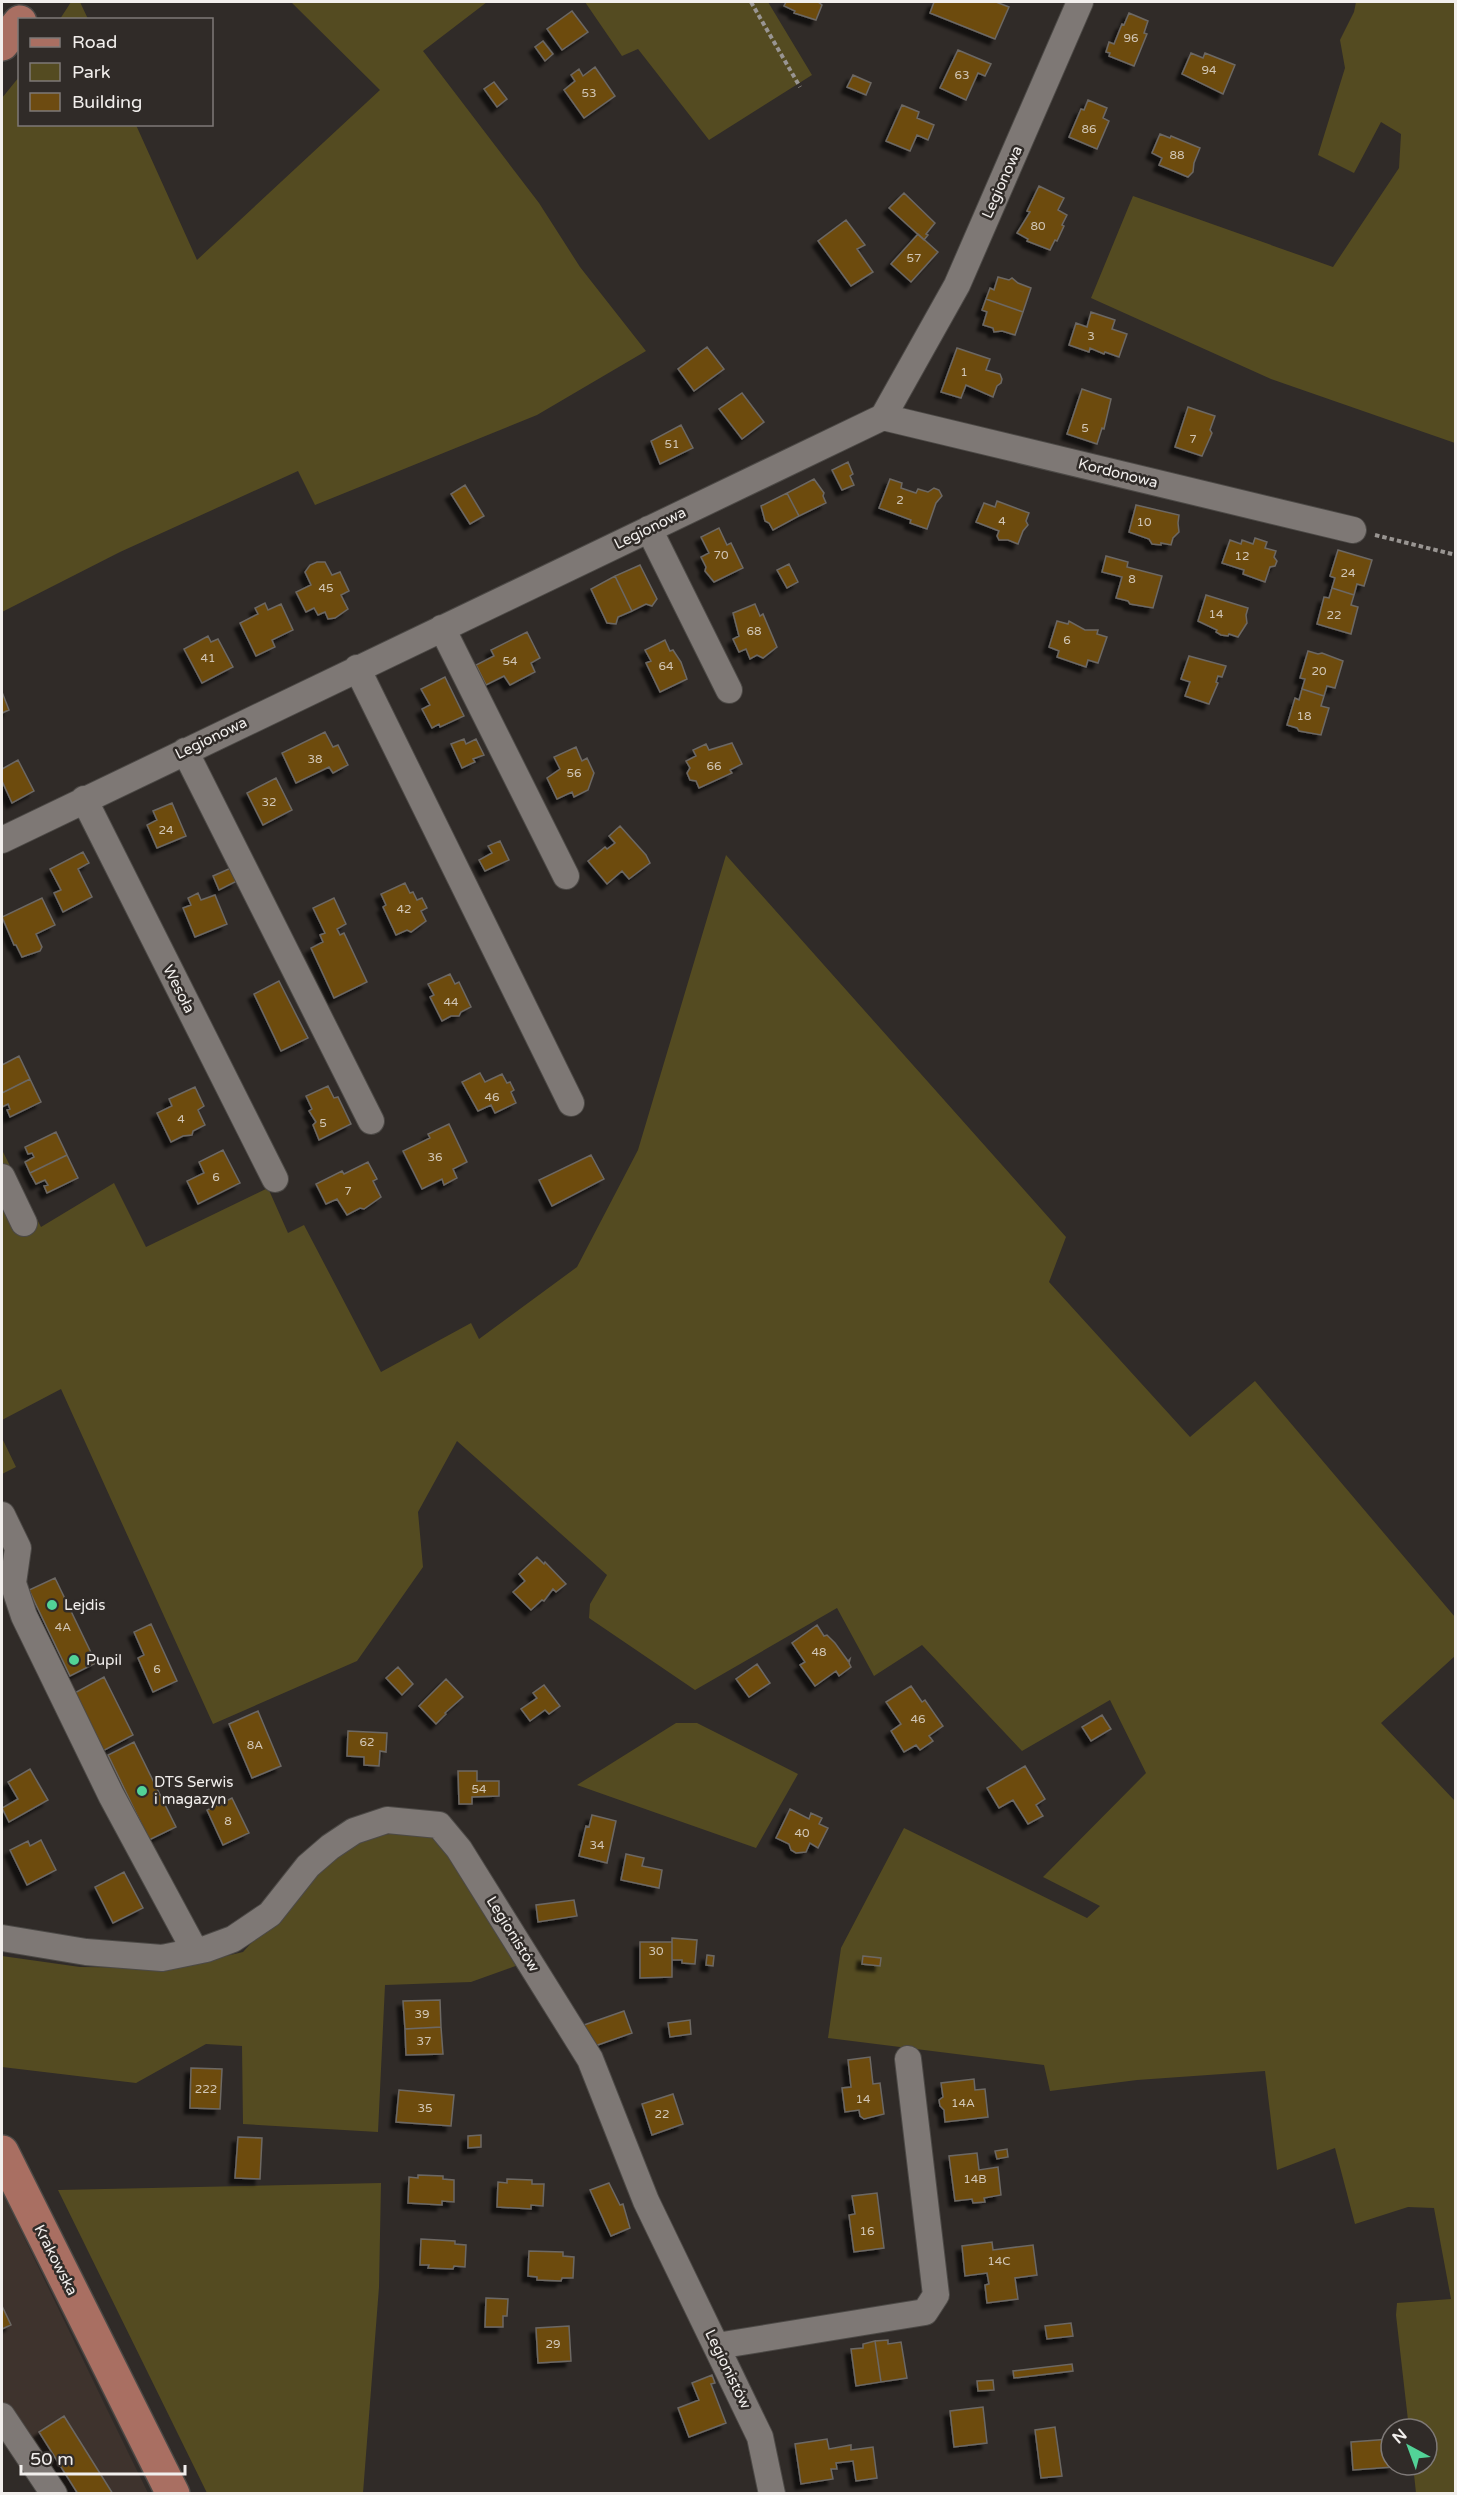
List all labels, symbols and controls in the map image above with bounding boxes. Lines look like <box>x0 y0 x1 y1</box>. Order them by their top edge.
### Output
legend <box>18 18 213 126</box>
text: Road <box>72 31 117 53</box>
house number: 96 <box>1123 31 1139 45</box>
text: Park <box>72 61 111 83</box>
house number: 94 <box>1201 63 1217 77</box>
house number: 63 <box>954 68 970 82</box>
house number: 53 <box>581 86 597 100</box>
text: Building <box>72 91 142 113</box>
house number: 86 <box>1081 122 1097 136</box>
street label: Legionowa <box>978 143 1026 221</box>
house number: 88 <box>1169 148 1185 162</box>
house number: 80 <box>1030 219 1046 233</box>
house number: 57 <box>906 251 922 265</box>
house number: 3 <box>1087 329 1095 343</box>
house number: 1 <box>960 365 968 379</box>
house number: 5 <box>1081 421 1089 435</box>
house number: 7 <box>1189 432 1197 446</box>
house number: 51 <box>664 437 680 451</box>
street label: Kordonowa <box>1076 454 1160 492</box>
house number: 2 <box>896 493 904 507</box>
street label: Legionowa <box>611 503 689 553</box>
house number: 4 <box>998 514 1006 528</box>
house number: 10 <box>1136 515 1152 529</box>
house number: 70 <box>713 548 729 562</box>
house number: 12 <box>1234 549 1250 563</box>
house number: 24 <box>1340 566 1356 580</box>
house number: 8 <box>1128 572 1136 586</box>
house number: 45 <box>318 581 334 595</box>
house number: 14 <box>1208 607 1224 621</box>
house number: 22 <box>1326 608 1342 622</box>
house number: 68 <box>746 624 762 638</box>
house number: 6 <box>1063 633 1071 647</box>
house number: 41 <box>200 651 216 665</box>
house number: 54 <box>502 654 518 668</box>
house number: 64 <box>658 659 674 673</box>
house number: 20 <box>1311 664 1327 678</box>
house number: 18 <box>1296 709 1312 723</box>
street label: Legionowa <box>172 713 250 763</box>
house number: 38 <box>307 752 323 766</box>
house number: 66 <box>706 759 722 773</box>
house number: 56 <box>566 766 582 780</box>
house number: 32 <box>261 795 277 809</box>
house number: 24 <box>158 823 174 837</box>
house number: 42 <box>396 902 412 916</box>
street label: Wesoła <box>159 962 199 1016</box>
house number: 44 <box>443 995 459 1009</box>
house number: 46 <box>484 1090 500 1104</box>
house number: 4 <box>177 1112 185 1126</box>
house number: 5 <box>319 1116 327 1130</box>
house number: 36 <box>427 1150 443 1164</box>
house number: 6 <box>212 1170 220 1184</box>
house number: 7 <box>344 1184 352 1198</box>
place label: Lejdis <box>64 1596 105 1614</box>
marker: Lejdis <box>45 1598 59 1612</box>
house number: 4A <box>55 1620 71 1634</box>
house number: 48 <box>811 1645 827 1659</box>
place label: Pupil <box>86 1651 122 1669</box>
marker: Pupil <box>67 1653 81 1667</box>
house number: 6 <box>153 1662 161 1676</box>
house number: 46 <box>910 1712 926 1726</box>
house number: 62 <box>359 1735 375 1749</box>
house number: 8A <box>247 1738 263 1752</box>
place label: DTS Serwis i magazyn <box>154 1773 233 1808</box>
house number: 54 <box>471 1782 487 1796</box>
marker: DTS Serwis i magazyn <box>135 1784 149 1798</box>
house number: 8 <box>224 1814 232 1828</box>
house number: 40 <box>794 1826 810 1840</box>
house number: 34 <box>589 1838 605 1852</box>
street label: Legionistów <box>483 1893 543 1975</box>
house number: 30 <box>648 1944 664 1958</box>
house number: 39 <box>414 2007 430 2021</box>
house number: 37 <box>416 2034 432 2048</box>
house number: 222 <box>195 2082 217 2096</box>
house number: 14 <box>855 2092 871 2106</box>
house number: 14A <box>951 2096 975 2110</box>
house number: 35 <box>417 2101 433 2115</box>
house number: 22 <box>654 2107 670 2121</box>
house number: 14B <box>963 2172 987 2186</box>
street label: Krakowska <box>31 2222 81 2298</box>
house number: 16 <box>859 2224 875 2238</box>
house number: 14C <box>987 2254 1011 2268</box>
street label: Legionistów <box>701 2326 755 2412</box>
house number: 29 <box>545 2337 561 2351</box>
north arrow <box>1379 2417 1439 2477</box>
text: N <box>1388 2425 1411 2448</box>
scale bar <box>21 2438 184 2476</box>
text: 50 m <box>30 2448 74 2470</box>

